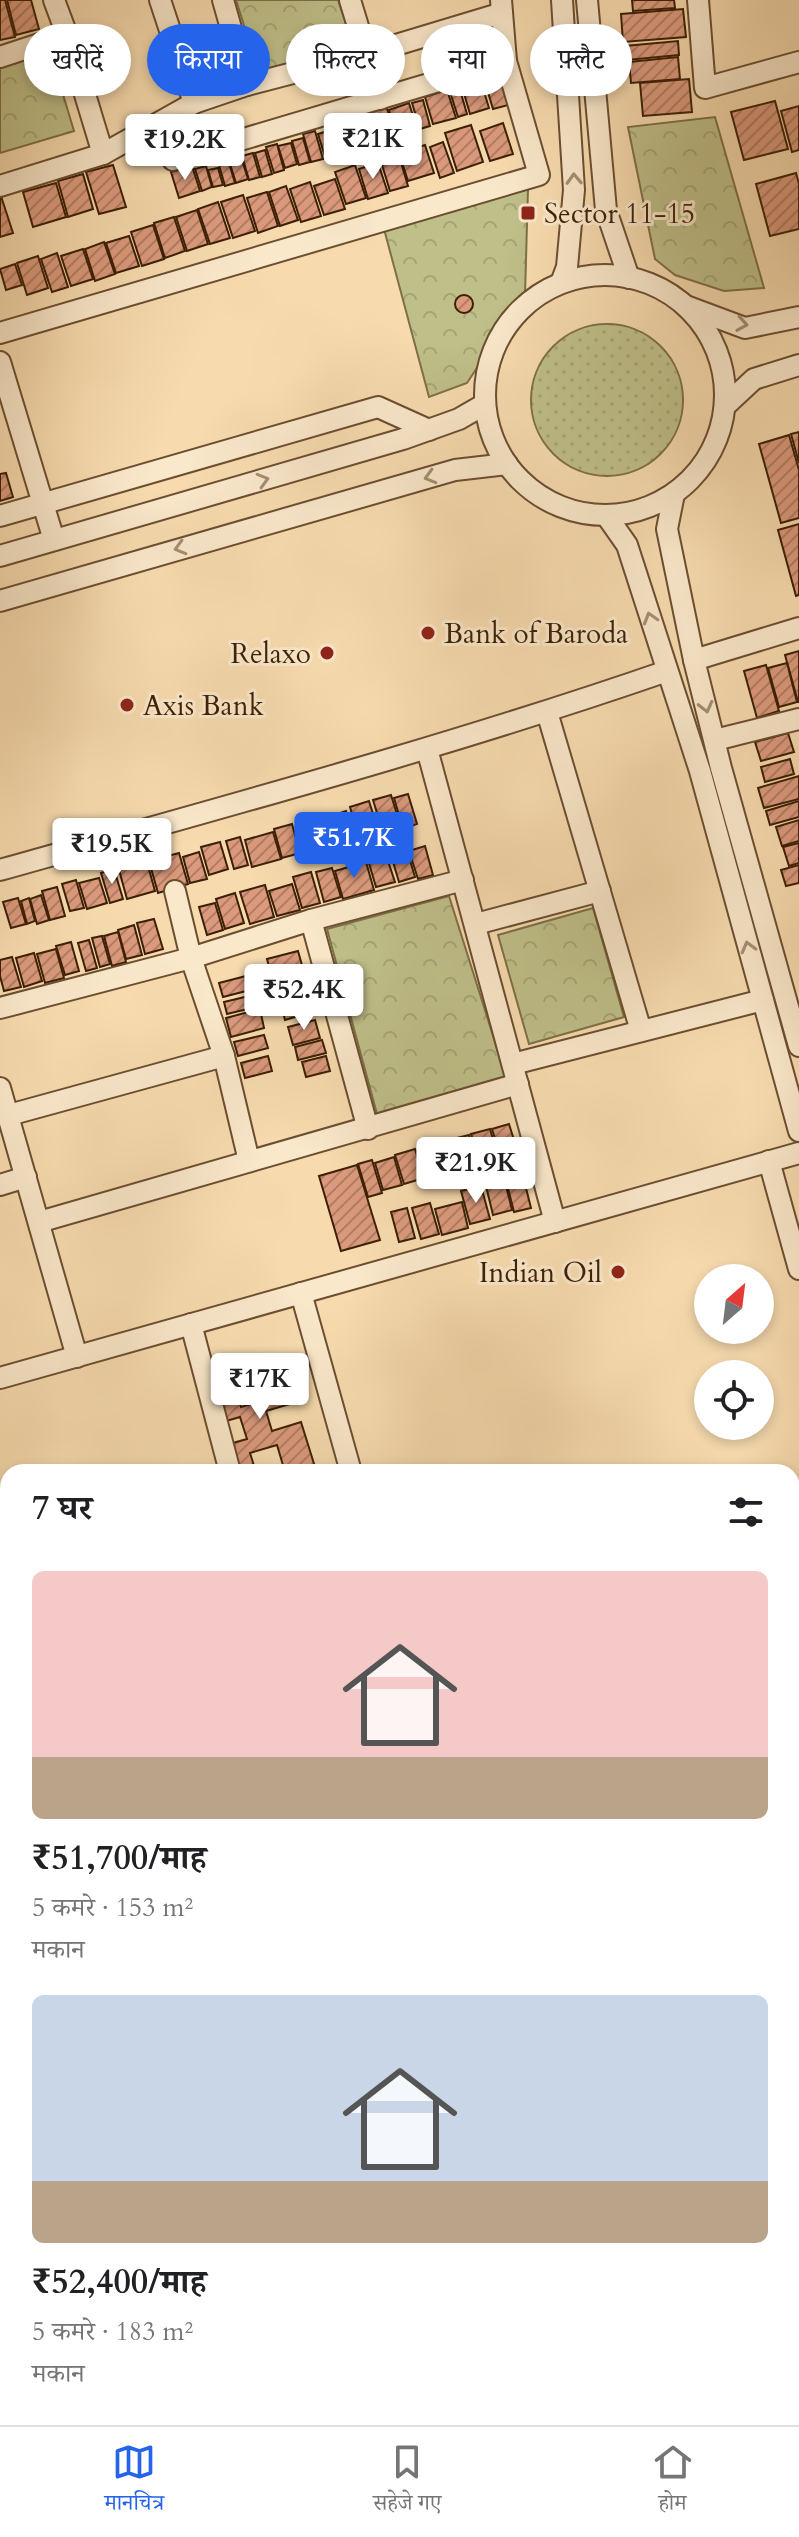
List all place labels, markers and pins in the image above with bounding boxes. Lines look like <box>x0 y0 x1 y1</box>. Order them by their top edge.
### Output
pin: ₹21K <box>326 113 420 181</box>
pin: ₹19.2K <box>120 114 250 182</box>
place label: Sector 11-15 <box>544 195 695 233</box>
marker: Sector 11-15 <box>519 204 537 222</box>
place label: Bank of Baroda <box>444 615 628 653</box>
marker: Bank of Baroda <box>419 624 437 642</box>
place label: Relaxo <box>231 635 311 673</box>
marker: Relaxo <box>318 644 336 662</box>
place label: Axis Bank <box>143 687 264 725</box>
marker: Axis Bank <box>118 696 136 714</box>
pin: ₹51.7K <box>289 812 419 880</box>
pin: ₹19.5K <box>47 818 177 886</box>
pin: ₹52.4K <box>239 964 369 1032</box>
pin: ₹21.9K <box>411 1137 541 1205</box>
place label: Indian Oil <box>479 1254 602 1292</box>
marker: Indian Oil <box>609 1263 627 1281</box>
pin: ₹17K <box>213 1353 307 1421</box>

